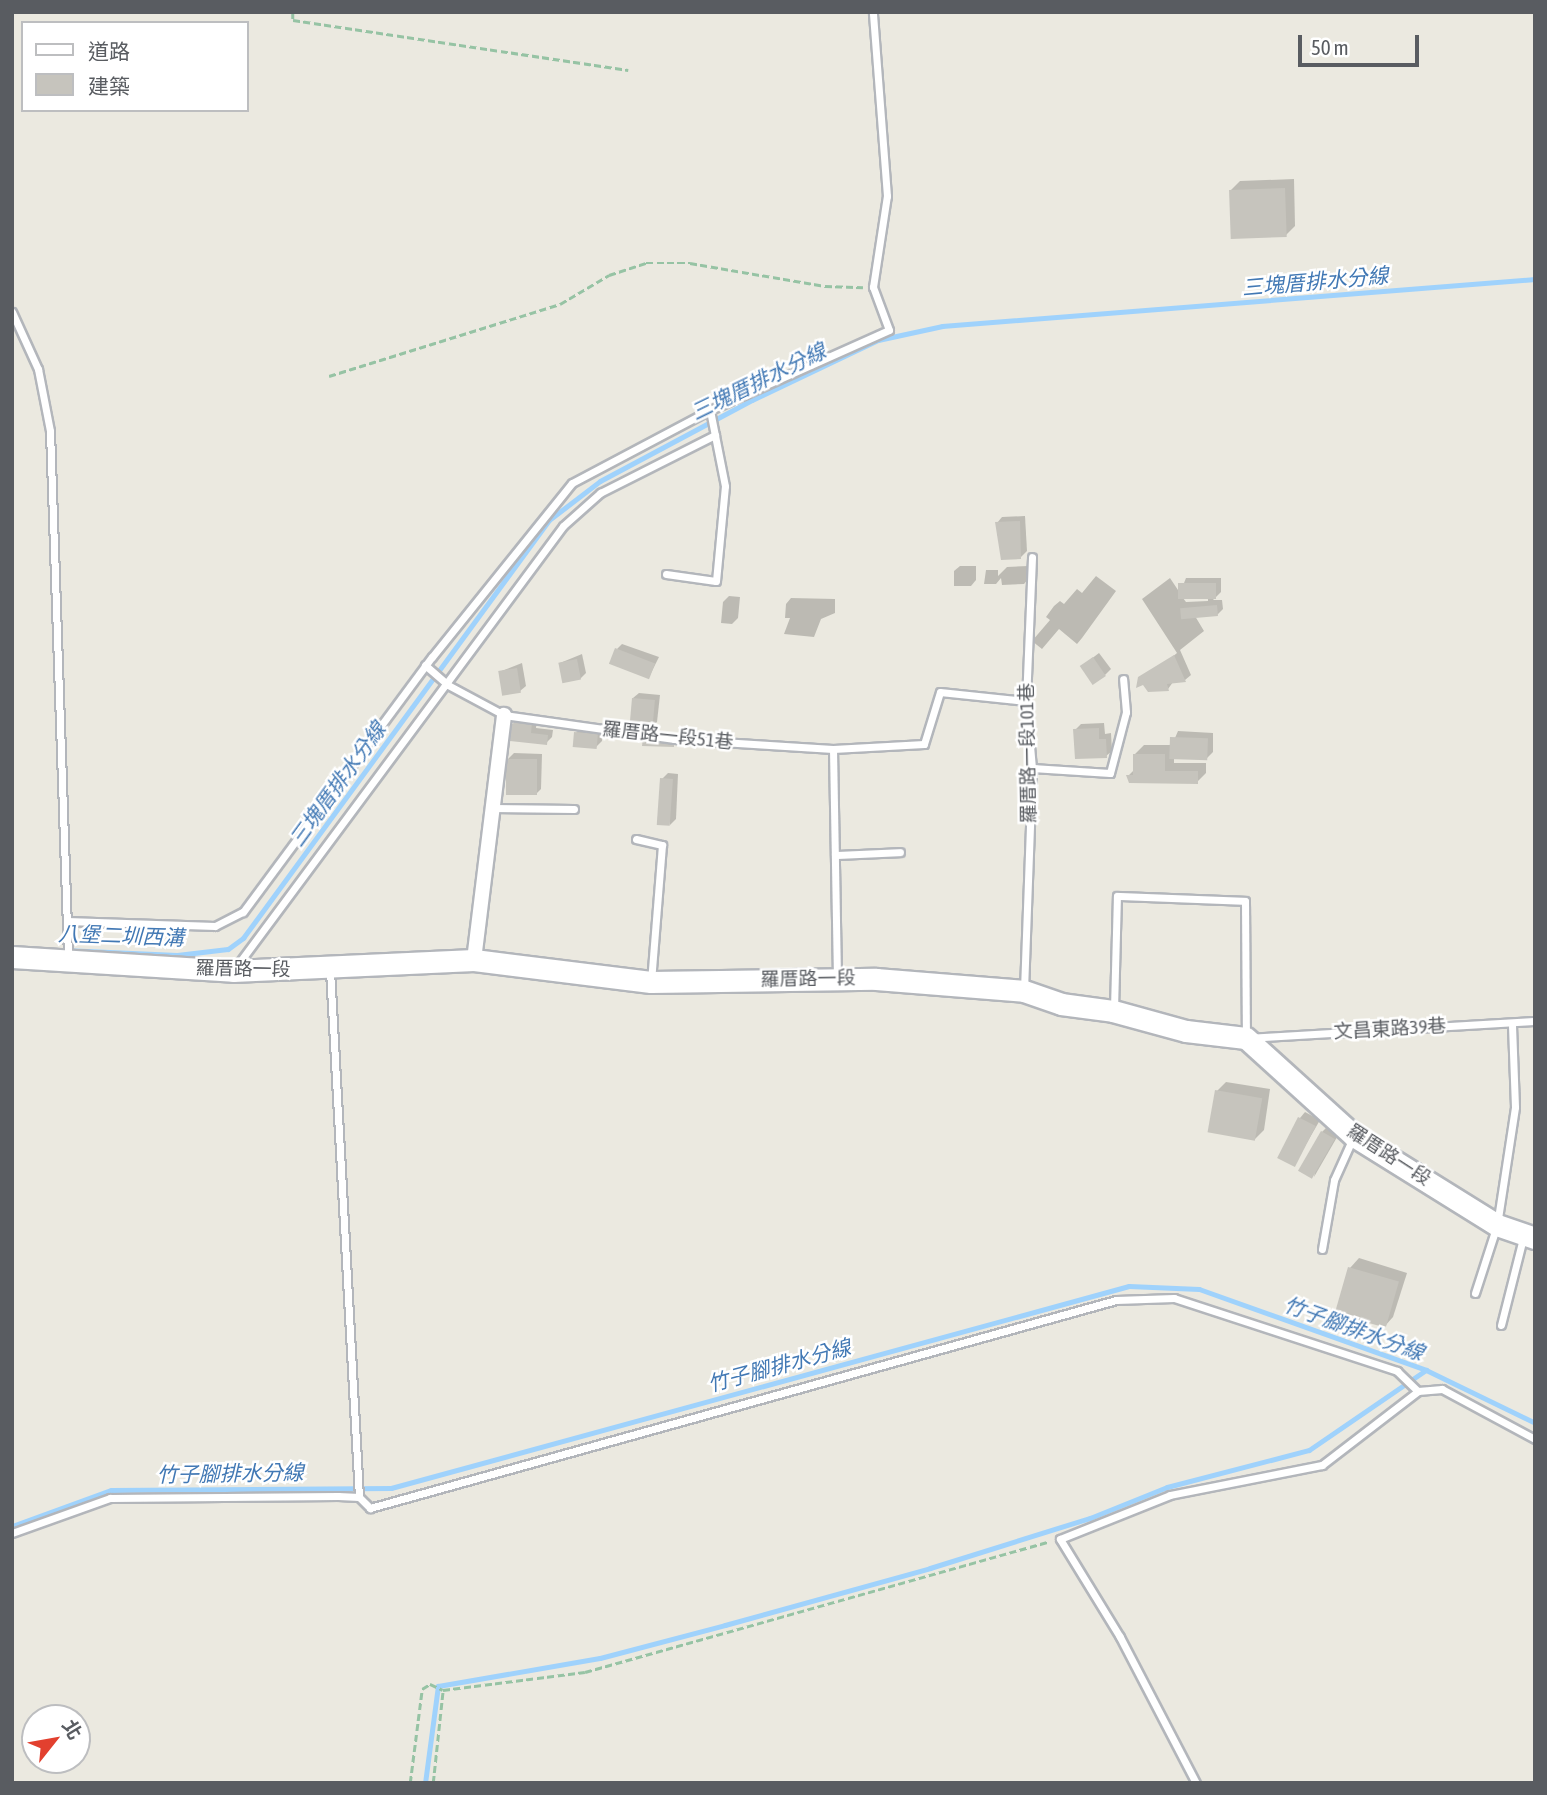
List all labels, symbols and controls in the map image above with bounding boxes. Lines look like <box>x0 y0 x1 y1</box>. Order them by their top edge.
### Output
legend <box>21 21 248 112</box>
scale bar <box>1302 21 1423 65</box>
text: 50 m <box>1311 35 1349 59</box>
text: 道路 <box>88 39 130 63</box>
text: 建築 <box>88 74 130 98</box>
water label: 三塊厝排水分線 <box>1241 262 1389 300</box>
water label: 三塊厝排水分線 <box>686 337 830 425</box>
street label: 羅厝路一段101巷 <box>1015 682 1041 824</box>
water label: 三塊厝排水分線 <box>284 717 390 851</box>
street label: 羅厝路一段51巷 <box>601 718 735 754</box>
water label: 八堡二圳西溝 <box>58 920 184 950</box>
street label: 羅厝路一段 <box>195 957 291 981</box>
street label: 羅厝路一段 <box>760 967 856 991</box>
street label: 文昌東路39巷 <box>1333 1015 1447 1043</box>
street label: 羅厝路一段 <box>1343 1120 1435 1190</box>
water label: 竹子腳排水分線 <box>1281 1291 1427 1365</box>
water label: 竹子腳排水分線 <box>705 1334 853 1396</box>
water label: 竹子腳排水分線 <box>156 1459 304 1487</box>
north arrow <box>21 1704 91 1774</box>
text: 北 <box>58 1715 87 1743</box>

